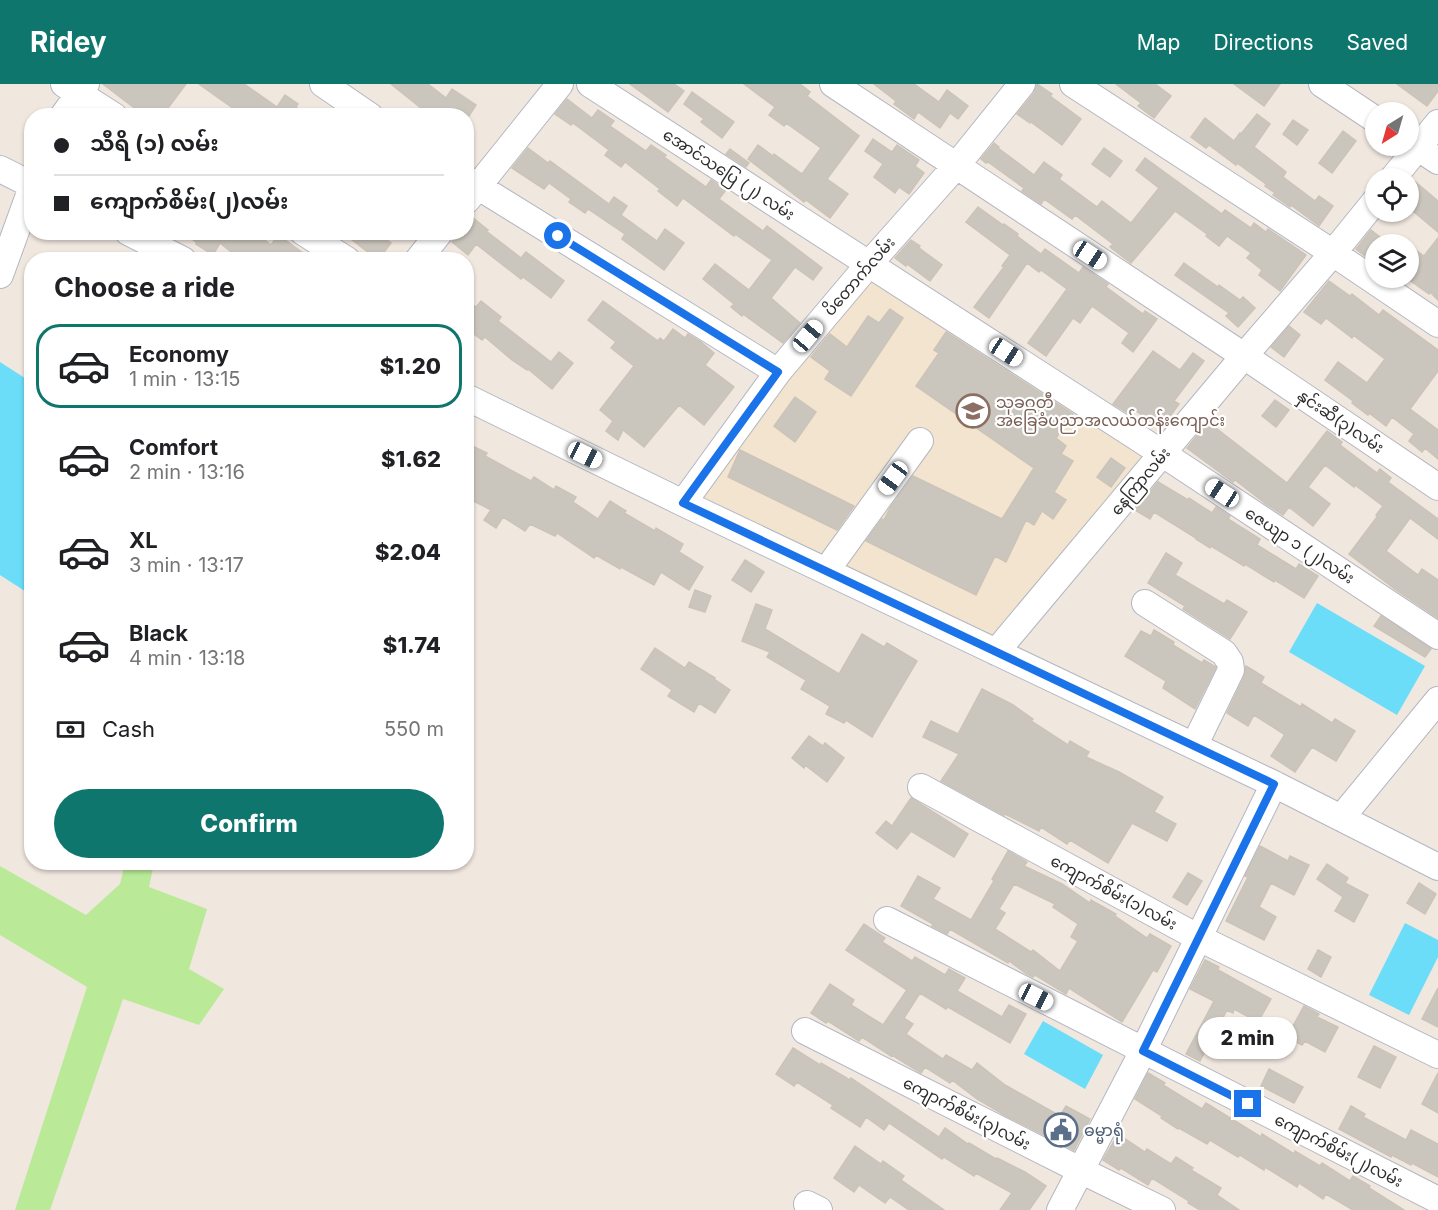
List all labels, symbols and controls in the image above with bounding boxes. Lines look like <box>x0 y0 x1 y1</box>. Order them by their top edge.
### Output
text: Ridey <box>30 25 107 59</box>
text: Map <box>1137 30 1180 55</box>
text: Directions <box>1213 30 1314 55</box>
text: Saved <box>1347 30 1408 55</box>
north arrow <box>1365 102 1419 156</box>
map controls <box>1365 102 1419 288</box>
street label: အောင်သပြေ (၂) လမ်း <box>657 123 799 227</box>
text: သီရိ (၁) လမ်း <box>90 130 219 156</box>
button: locate <box>1365 168 1419 222</box>
text: ကျောက်စိမ်း(၂)လမ်း <box>90 188 288 214</box>
route start <box>544 222 571 249</box>
street label: ပိတောက်လမ်း <box>818 232 899 320</box>
button: layers <box>1365 234 1419 288</box>
car <box>1070 238 1110 272</box>
text: Choose a ride <box>54 271 235 304</box>
car <box>790 316 826 356</box>
car <box>986 335 1026 369</box>
icon: car <box>57 339 111 393</box>
text: Economy <box>129 341 229 367</box>
text: $1.20 <box>380 353 441 379</box>
text: 1 min · 13:15 <box>129 367 241 391</box>
street label: နှင်းဆီ(၃)လမ်း <box>1291 384 1389 461</box>
place label: သုခဝတီ အခြေခံပညာအလယ်တန်းကျောင်း <box>996 392 1225 434</box>
school or university icon: သုခဝတီ အခြေခံပညာအလယ်တန်းကျောင်း <box>955 393 991 429</box>
icon: car <box>57 432 111 486</box>
text: Comfort <box>129 434 218 460</box>
car <box>565 439 605 471</box>
street label: နေကြာလမ်း <box>1105 442 1177 522</box>
text: $1.62 <box>381 446 441 472</box>
car <box>875 458 911 498</box>
text: 2 min · 13:16 <box>129 460 245 484</box>
car <box>1202 476 1242 510</box>
street label: ဇေယျာ ၁ (၂)လမ်း <box>1240 501 1359 591</box>
icon: car <box>57 525 111 579</box>
text: XL <box>129 527 158 553</box>
text: $2.04 <box>375 539 441 565</box>
text: 3 min · 13:17 <box>129 553 244 577</box>
icon: car <box>57 618 111 672</box>
text: Black <box>129 620 188 646</box>
text: $1.74 <box>383 632 441 658</box>
text: 4 min · 13:18 <box>129 646 246 670</box>
icon: cash <box>54 713 87 746</box>
text: Cash <box>102 716 155 742</box>
text: 550 m <box>384 717 444 741</box>
button: Confirm <box>54 789 444 858</box>
street label: ကျောက်စိမ်း(၁)လမ်း <box>1045 849 1181 937</box>
car <box>1016 981 1056 1013</box>
callout: 2 min <box>1198 1017 1298 1059</box>
text: 2 min <box>1220 1026 1275 1050</box>
street label: ကျောက်စိမ်း(၃)လမ်း <box>898 1071 1035 1157</box>
route end <box>1234 1090 1261 1117</box>
street label: ကျောက်စိမ်း(၂)လမ်း <box>1270 1108 1407 1195</box>
public building icon: ဓမ္မာရုံ <box>1043 1112 1079 1148</box>
place label: ဓမ္မာရုံ <box>1084 1120 1124 1145</box>

